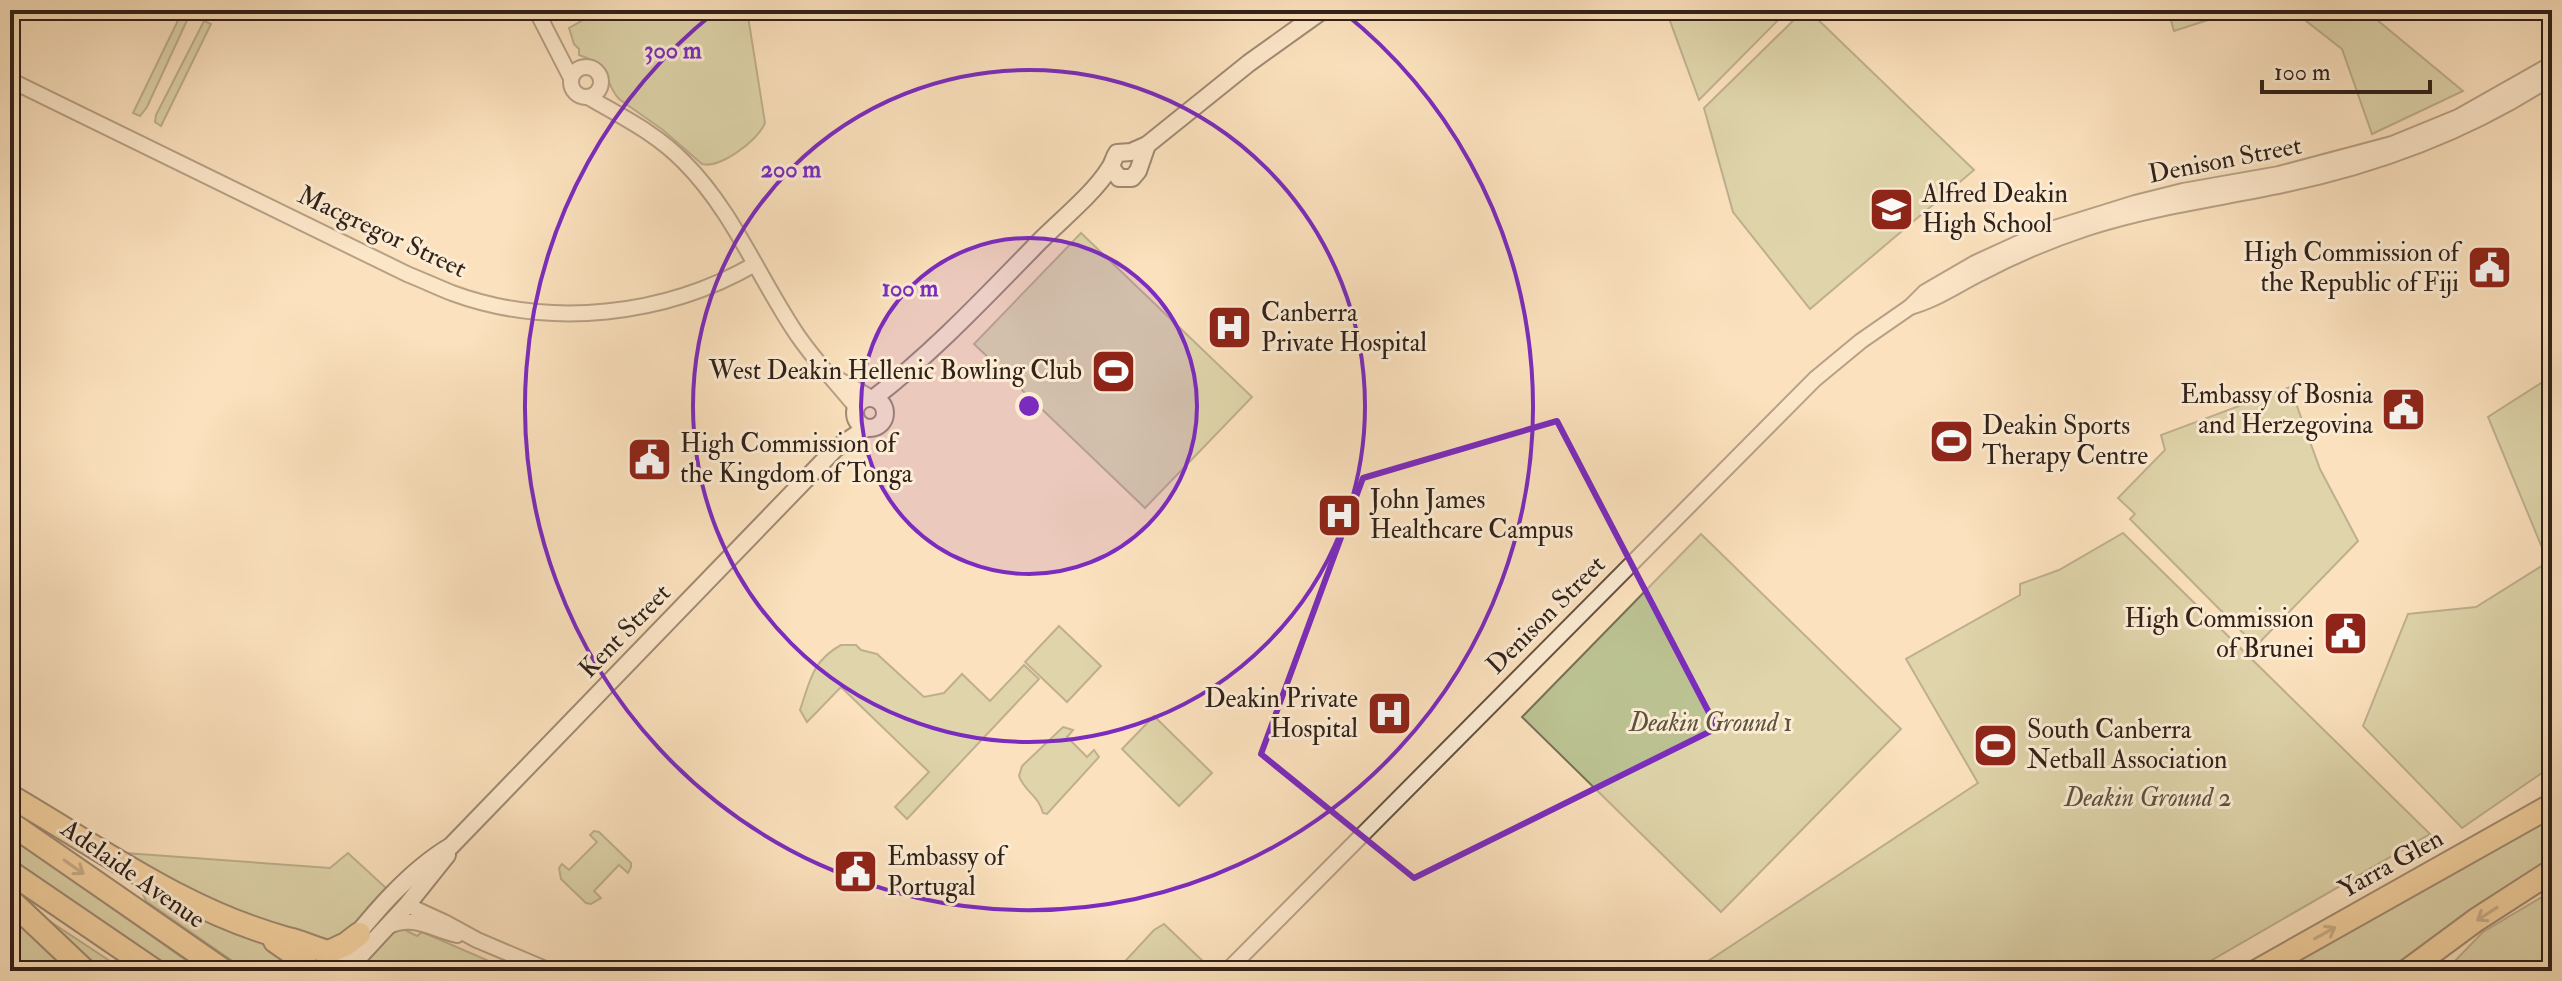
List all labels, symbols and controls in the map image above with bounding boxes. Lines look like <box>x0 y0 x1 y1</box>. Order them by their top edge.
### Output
text: 300 m <box>644 35 702 66</box>
scale bar <box>2262 44 2430 94</box>
text: 100 m <box>2274 57 2331 88</box>
street label: Denison Street <box>2146 129 2304 191</box>
text: 200 m <box>761 154 822 185</box>
place label: Alfred Deakin High School <box>1921 178 2068 240</box>
street label: Macgregor Street <box>292 179 472 285</box>
school or university icon: Alfred Deakin High School <box>1867 185 1915 233</box>
place label: High Commission of the Republic of Fiji <box>2243 237 2463 300</box>
public building icon: High Commission of the Republic of Fiji <box>2466 244 2514 292</box>
text: 100 m <box>882 273 939 304</box>
place label: Canberra Private Hospital <box>1261 297 1427 360</box>
hospital icon: Canberra Private Hospital <box>1206 304 1254 352</box>
sports icon: West Deakin Hellenic Bowling Club <box>1089 347 1137 395</box>
place label: West Deakin Hellenic Bowling Club <box>708 355 1082 387</box>
place label: Embassy of Bosnia and Herzegovina <box>2180 379 2373 441</box>
public building icon: Embassy of Bosnia and Herzegovina <box>2380 386 2428 434</box>
centre of rings <box>1015 392 1043 420</box>
place label: Deakin Sports Therapy Centre <box>1982 410 2148 473</box>
sports icon: Deakin Sports Therapy Centre <box>1927 417 1975 465</box>
place label: High Commission of the Kingdom of Tonga <box>680 428 913 490</box>
public building icon: High Commission of the Kingdom of Tonga <box>625 435 673 483</box>
place label: John James Healthcare Campus <box>1369 484 1573 547</box>
hospital icon: John James Healthcare Campus <box>1315 491 1363 539</box>
street label: Denison Street <box>1480 549 1612 681</box>
street label: Kent Street <box>572 577 678 685</box>
place label: High Commission of Brunei <box>2125 603 2314 665</box>
public building icon: High Commission of Brunei <box>2321 610 2369 658</box>
place label: Deakin Private Hospital <box>1204 683 1358 746</box>
hospital icon: Deakin Private Hospital <box>1365 690 1413 738</box>
park label: Deakin Ground 1 <box>1628 707 1793 739</box>
place label: South Canberra Netball Association <box>2027 714 2227 776</box>
sports icon: South Canberra Netball Association <box>1972 721 2020 769</box>
park label: Deakin Ground 2 <box>2063 782 2232 814</box>
street label: Adelaide Avenue <box>54 812 211 936</box>
street label: Yarra Glen <box>2333 822 2449 906</box>
place label: Embassy of Portugal <box>887 841 1008 903</box>
public building icon: Embassy of Portugal <box>832 848 880 896</box>
one-way arrow <box>63 859 85 875</box>
one-way arrow <box>2476 905 2498 922</box>
one-way arrow <box>2313 925 2337 940</box>

